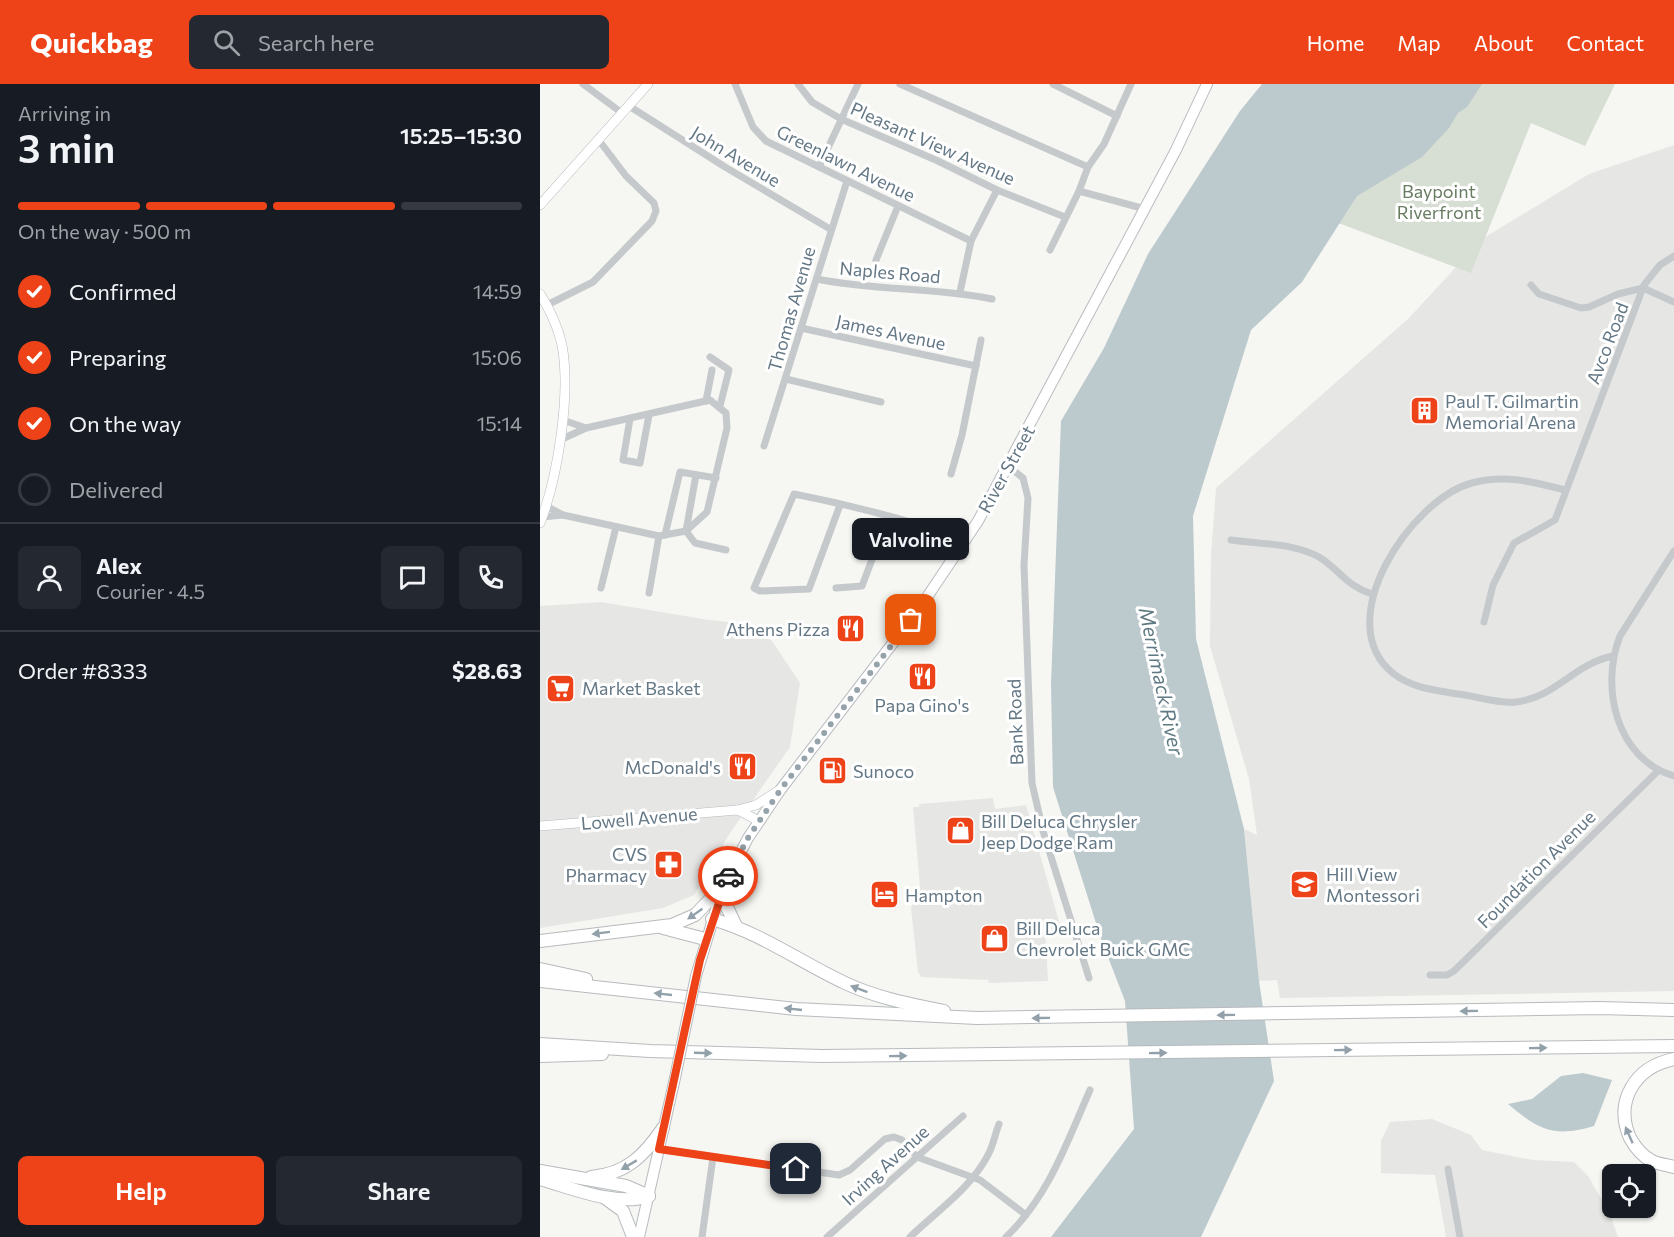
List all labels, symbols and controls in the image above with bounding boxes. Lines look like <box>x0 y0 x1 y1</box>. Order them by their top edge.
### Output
search box <box>189 15 609 69</box>
text: Quickbag <box>30 25 153 59</box>
icon: search <box>210 26 243 59</box>
text: Search here <box>258 29 374 56</box>
text: Home <box>1307 30 1364 55</box>
text: Map <box>1397 30 1441 55</box>
text: About <box>1474 30 1533 55</box>
text: Contact <box>1566 30 1644 55</box>
street label: Pleasant View Avenue <box>847 97 1019 189</box>
text: Arriving in <box>18 101 111 125</box>
street label: Greenlawn Avenue <box>773 120 919 206</box>
street label: John Avenue <box>687 121 785 191</box>
text: 15:25–15:30 <box>400 122 522 149</box>
text: 3 min <box>18 123 115 171</box>
park label: Baypoint Riverfront <box>1397 180 1481 223</box>
text: On the way · 500 m <box>18 219 191 243</box>
street label: Thomas Avenue <box>763 244 819 374</box>
street label: Naples Road <box>839 257 941 287</box>
icon: check <box>18 275 51 308</box>
text: Confirmed <box>69 278 176 305</box>
text: 14:59 <box>473 279 522 303</box>
street label: Avco Road <box>1581 299 1633 387</box>
street label: James Avenue <box>834 310 948 354</box>
icon: check <box>18 341 51 374</box>
text: Preparing <box>69 344 166 371</box>
text: 15:06 <box>472 345 522 369</box>
place label: Paul T. Gilmartin Memorial Arena <box>1445 390 1579 433</box>
building icon: Paul T. Gilmartin Memorial Arena <box>1408 395 1440 427</box>
icon: check <box>18 407 51 440</box>
text: On the way <box>69 410 181 437</box>
text: 15:14 <box>477 411 522 435</box>
street label: River Street <box>973 421 1039 517</box>
text: Delivered <box>69 476 163 503</box>
callout: Valvoline <box>852 518 970 560</box>
text: Valvoline <box>869 527 952 551</box>
button: person <box>18 546 81 609</box>
button: chat <box>381 546 444 609</box>
button: phone <box>459 546 522 609</box>
text: Alex <box>96 552 142 579</box>
text: Courier · 4.5 <box>96 579 205 603</box>
pin <box>885 594 936 645</box>
icon: bag <box>894 603 927 636</box>
water label: Merrimack River <box>1135 605 1190 758</box>
restaurant icon: Athens Pizza <box>835 613 867 645</box>
place label: Athens Pizza <box>726 618 830 640</box>
text: Order #8333 <box>18 657 148 684</box>
text: $28.63 <box>452 657 522 684</box>
restaurant icon: Papa Gino's <box>906 660 938 692</box>
supermarket icon: Market Basket <box>545 672 577 704</box>
place label: Market Basket <box>582 677 701 699</box>
street label: Bank Road <box>1002 678 1028 766</box>
place label: Papa Gino's <box>875 694 969 716</box>
restaurant icon: McDonald's <box>726 751 758 783</box>
fuel station icon: Sunoco <box>816 755 848 787</box>
place label: McDonald's <box>624 756 721 778</box>
place label: Sunoco <box>853 760 914 782</box>
street label: Lowell Avenue <box>580 802 698 834</box>
street label: Foundation Avenue <box>1473 806 1599 932</box>
place label: Bill Deluca Chrysler Jeep Dodge Ram <box>981 810 1137 853</box>
shop icon: Bill Deluca Chrysler Jeep Dodge Ram <box>944 815 976 847</box>
place label: CVS Pharmacy <box>565 843 647 886</box>
courier <box>698 846 758 906</box>
pharmacy icon: CVS Pharmacy <box>652 848 684 880</box>
icon: car <box>712 860 745 893</box>
place label: Hill View Montessori <box>1326 863 1420 906</box>
school or university icon: Hill View Montessori <box>1289 868 1321 900</box>
hotel icon: Hampton <box>868 879 900 911</box>
place label: Hampton <box>905 884 982 906</box>
one-way arrow <box>688 908 704 920</box>
place label: Bill Deluca Chevrolet Buick GMC <box>1016 917 1190 960</box>
shop icon: Bill Deluca Chevrolet Buick GMC <box>979 922 1011 954</box>
one-way arrow <box>591 928 610 938</box>
one-way arrow <box>850 984 868 994</box>
one-way arrow <box>653 989 672 999</box>
one-way arrow <box>783 1004 802 1014</box>
one-way arrow <box>1459 1006 1478 1015</box>
one-way arrow <box>1216 1010 1235 1020</box>
one-way arrow <box>1031 1013 1050 1023</box>
one-way arrow <box>1528 1043 1547 1053</box>
one-way arrow <box>1333 1045 1352 1055</box>
one-way arrow <box>1148 1048 1167 1058</box>
one-way arrow <box>694 1049 713 1058</box>
one-way arrow <box>889 1051 908 1061</box>
street label: Irving Avenue <box>837 1120 933 1210</box>
one-way arrow <box>1624 1126 1633 1144</box>
pin <box>770 1143 821 1194</box>
icon: home <box>779 1152 812 1185</box>
button: Help <box>18 1156 264 1225</box>
button: Share <box>276 1156 522 1225</box>
one-way arrow <box>620 1160 637 1170</box>
map controls <box>1602 1164 1656 1218</box>
button: locate <box>1602 1164 1656 1218</box>

